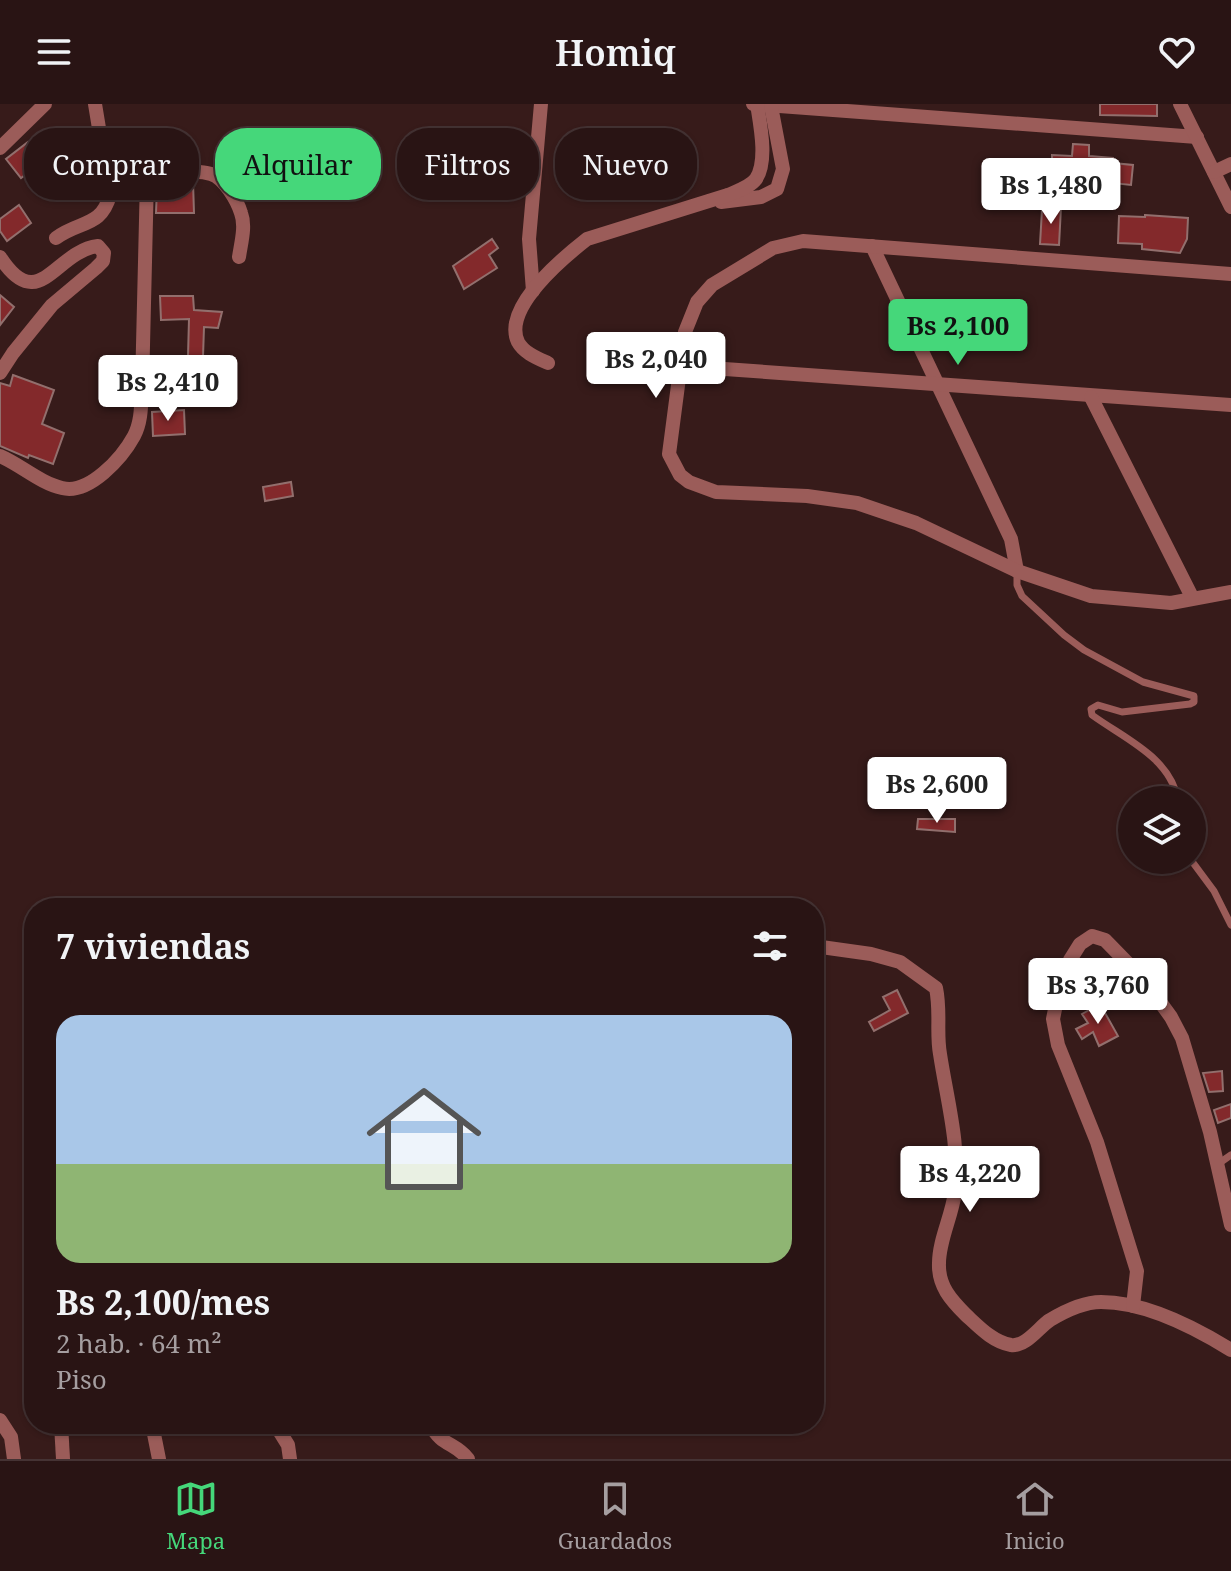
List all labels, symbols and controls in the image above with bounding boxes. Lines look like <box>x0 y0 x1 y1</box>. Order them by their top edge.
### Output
text: Homiq <box>555 28 676 77</box>
icon: menu <box>32 30 76 74</box>
icon: heart <box>1155 30 1199 74</box>
chip: Comprar <box>24 128 199 200</box>
chip: Alquilar <box>215 128 381 200</box>
chip: Filtros <box>397 128 539 200</box>
chip: Nuevo <box>555 128 697 200</box>
pin: Bs 1,480 <box>968 158 1134 226</box>
text: Bs 1,480 <box>999 166 1103 202</box>
pin: Bs 2,100 <box>875 299 1041 367</box>
text: Bs 2,100 <box>906 307 1010 343</box>
pin: Bs 2,040 <box>573 332 739 400</box>
text: Bs 2,040 <box>604 340 708 376</box>
pin: Bs 2,410 <box>85 355 251 423</box>
text: Bs 2,410 <box>116 363 220 399</box>
pin: Bs 2,600 <box>854 757 1020 825</box>
text: Bs 2,600 <box>885 765 989 801</box>
map controls <box>1118 786 1206 874</box>
button: layers <box>1118 786 1206 874</box>
text: 7 viviendas <box>56 923 250 969</box>
icon: filters <box>748 924 792 968</box>
pin: Bs 3,760 <box>1015 958 1181 1026</box>
text: Bs 3,760 <box>1046 966 1150 1002</box>
icon: home <box>352 1067 496 1211</box>
pin: Bs 4,220 <box>887 1146 1053 1214</box>
text: Bs 4,220 <box>918 1154 1022 1190</box>
text: Bs 2,100/mes <box>56 1279 270 1325</box>
text: 2 hab. · 64 m² <box>56 1325 222 1361</box>
text: Piso <box>56 1361 107 1397</box>
tab: Mapa <box>166 1477 225 1555</box>
tab: Guardados <box>558 1477 672 1555</box>
tab: Inicio <box>1005 1477 1065 1555</box>

